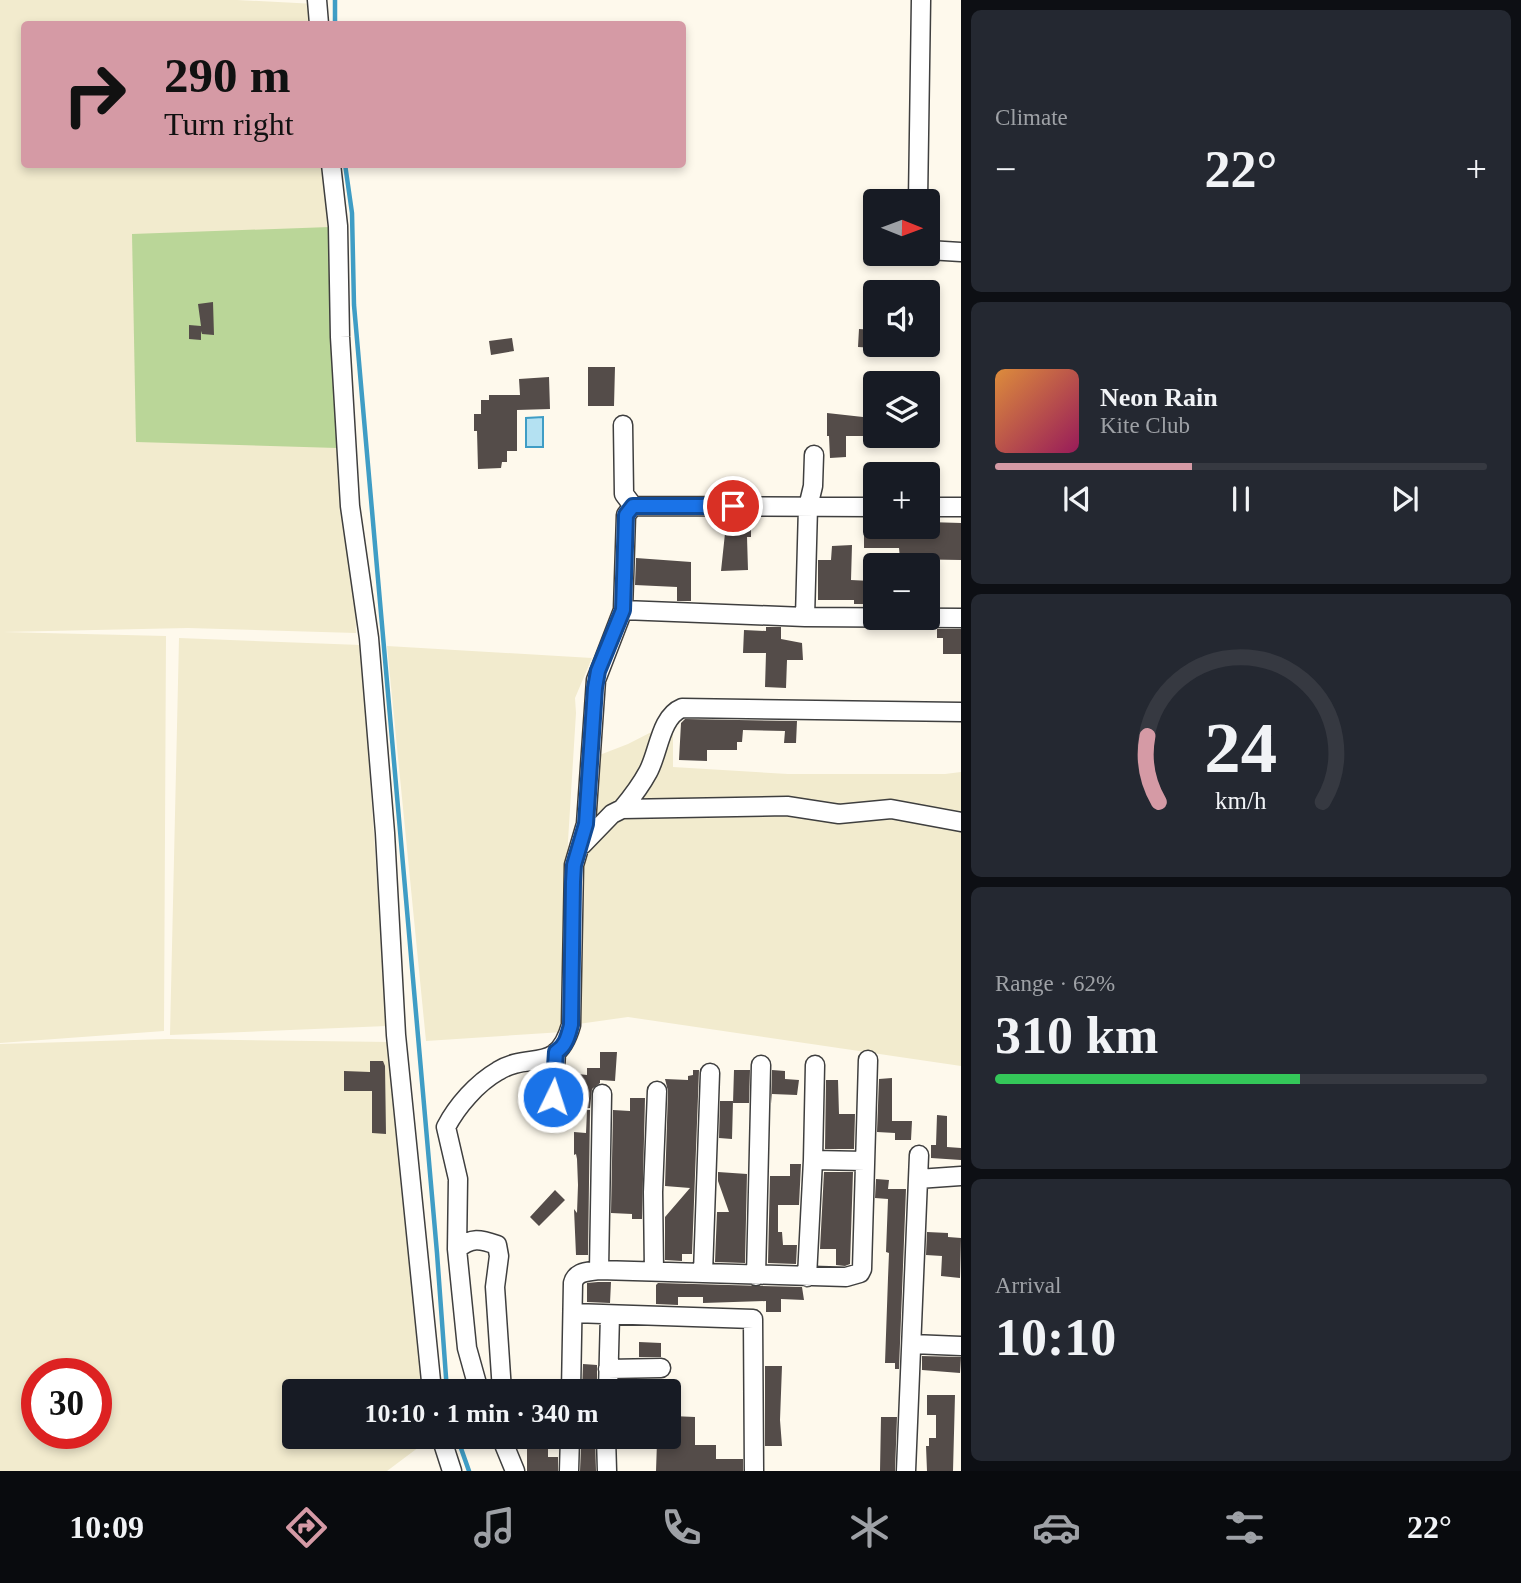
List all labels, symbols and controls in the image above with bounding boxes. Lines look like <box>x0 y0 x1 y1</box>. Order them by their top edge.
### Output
text: 290 m <box>164 48 291 103</box>
icon: right <box>49 49 140 140</box>
text: Climate <box>995 105 1068 130</box>
text: Turn right <box>164 106 294 142</box>
text: 22° <box>1205 141 1277 198</box>
text: − <box>995 148 1016 190</box>
text: + <box>1466 148 1487 190</box>
north arrow <box>863 189 940 266</box>
map controls <box>863 189 940 630</box>
button: sound <box>863 280 940 357</box>
button: layers <box>863 371 940 448</box>
text: Neon Rain <box>1100 383 1218 412</box>
text: Kite Club <box>1100 413 1190 438</box>
button: + <box>863 462 940 539</box>
pin <box>703 476 763 536</box>
icon: previous <box>1058 480 1096 518</box>
icon: pause <box>1222 480 1260 518</box>
icon: next <box>1386 480 1424 518</box>
icon: arrive <box>714 487 752 525</box>
button: − <box>863 553 940 630</box>
text: 24 <box>1205 707 1277 788</box>
text: km/h <box>1215 786 1267 813</box>
text: Range · 62% <box>995 971 1115 996</box>
text: 310 km <box>995 1007 1158 1064</box>
position arrow <box>516 1060 590 1134</box>
text: Arrival <box>995 1273 1061 1298</box>
text: 10:10 <box>995 1309 1116 1366</box>
speed limit sign: 30 <box>21 1358 112 1449</box>
text: 10:10 · 1 min · 340 m <box>365 1399 599 1428</box>
icon: directions <box>282 1503 331 1552</box>
icon: music <box>470 1503 519 1552</box>
icon: phone <box>657 1503 706 1552</box>
icon: climate <box>845 1503 894 1552</box>
icon: car <box>1032 1503 1081 1552</box>
icon: filters <box>1220 1503 1269 1552</box>
text: 10:09 <box>69 1509 144 1545</box>
text: 22° <box>1407 1509 1452 1545</box>

